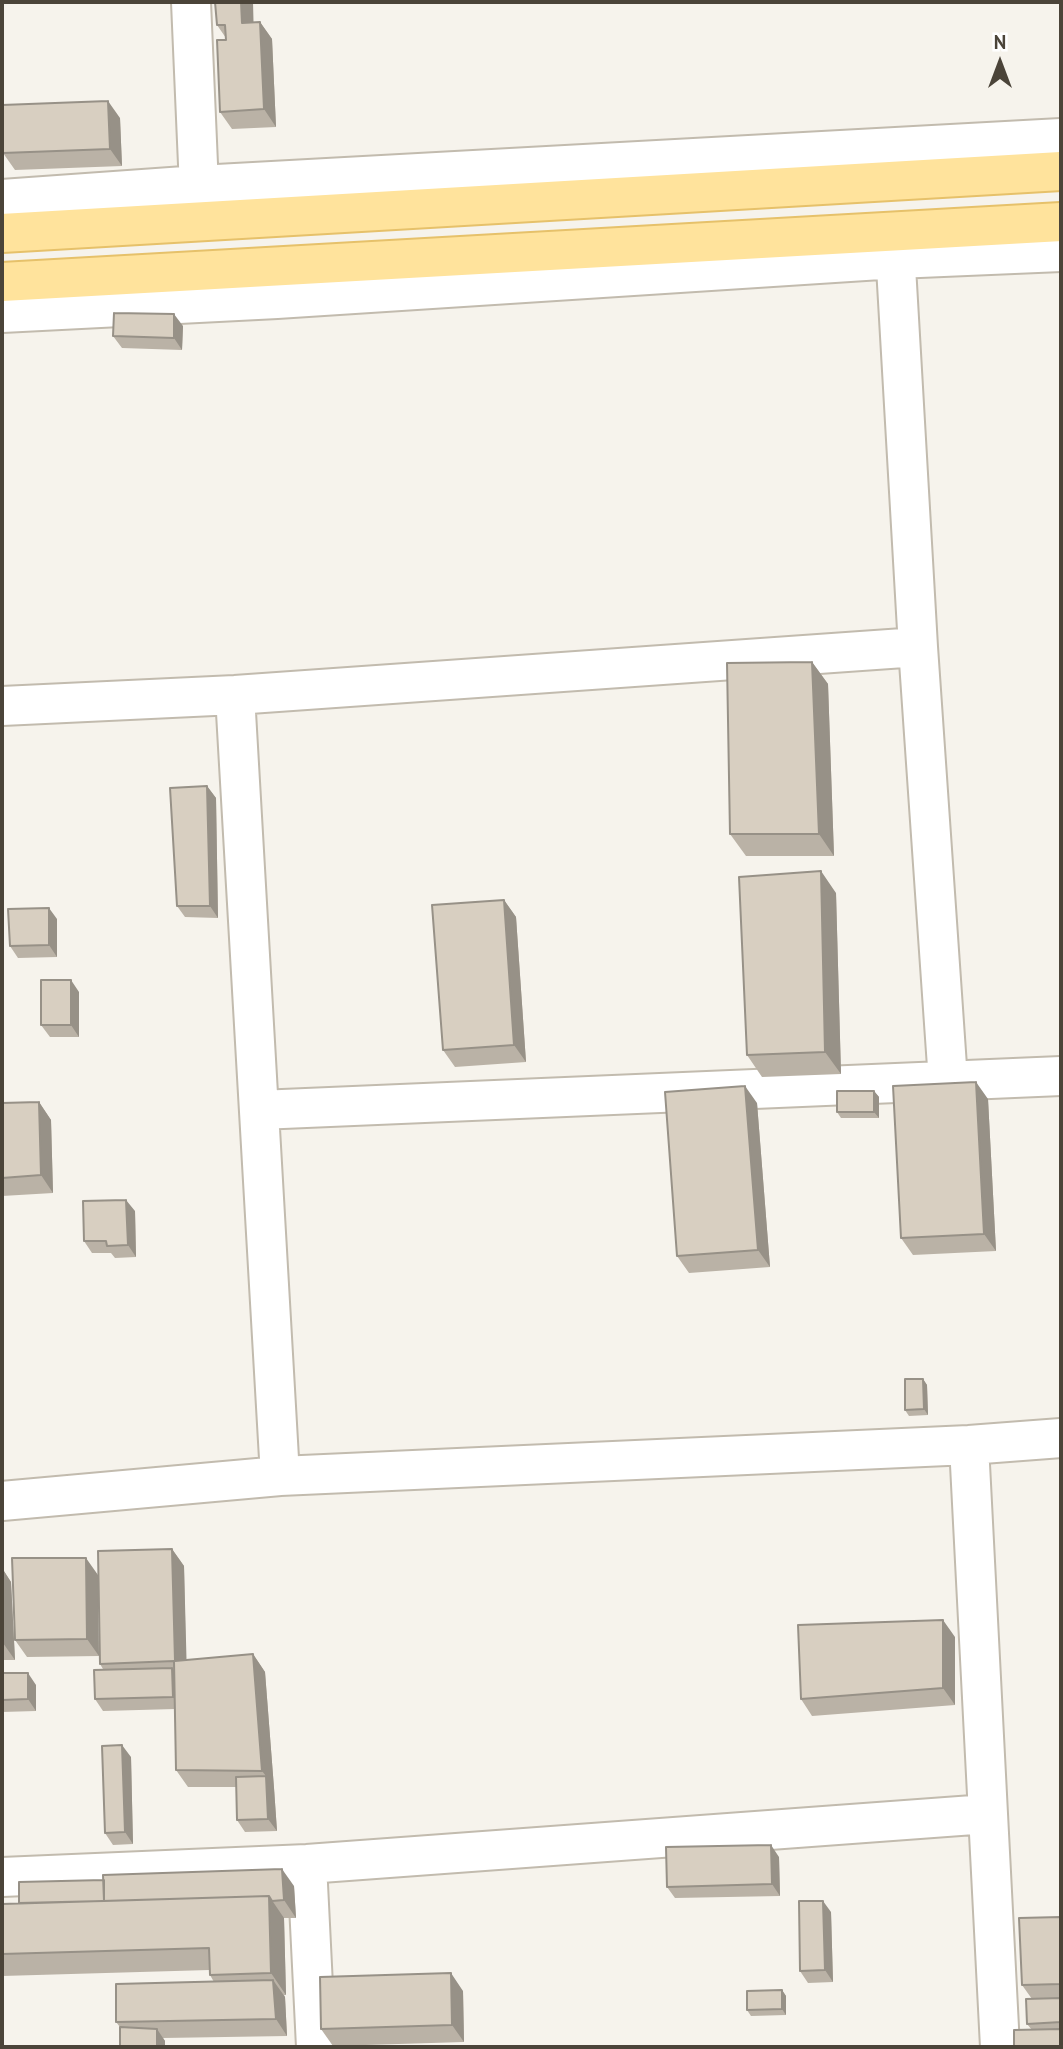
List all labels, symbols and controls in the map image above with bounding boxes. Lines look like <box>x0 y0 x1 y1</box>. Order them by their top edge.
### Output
north arrow <box>965 28 1035 98</box>
text: N <box>994 30 1006 54</box>

